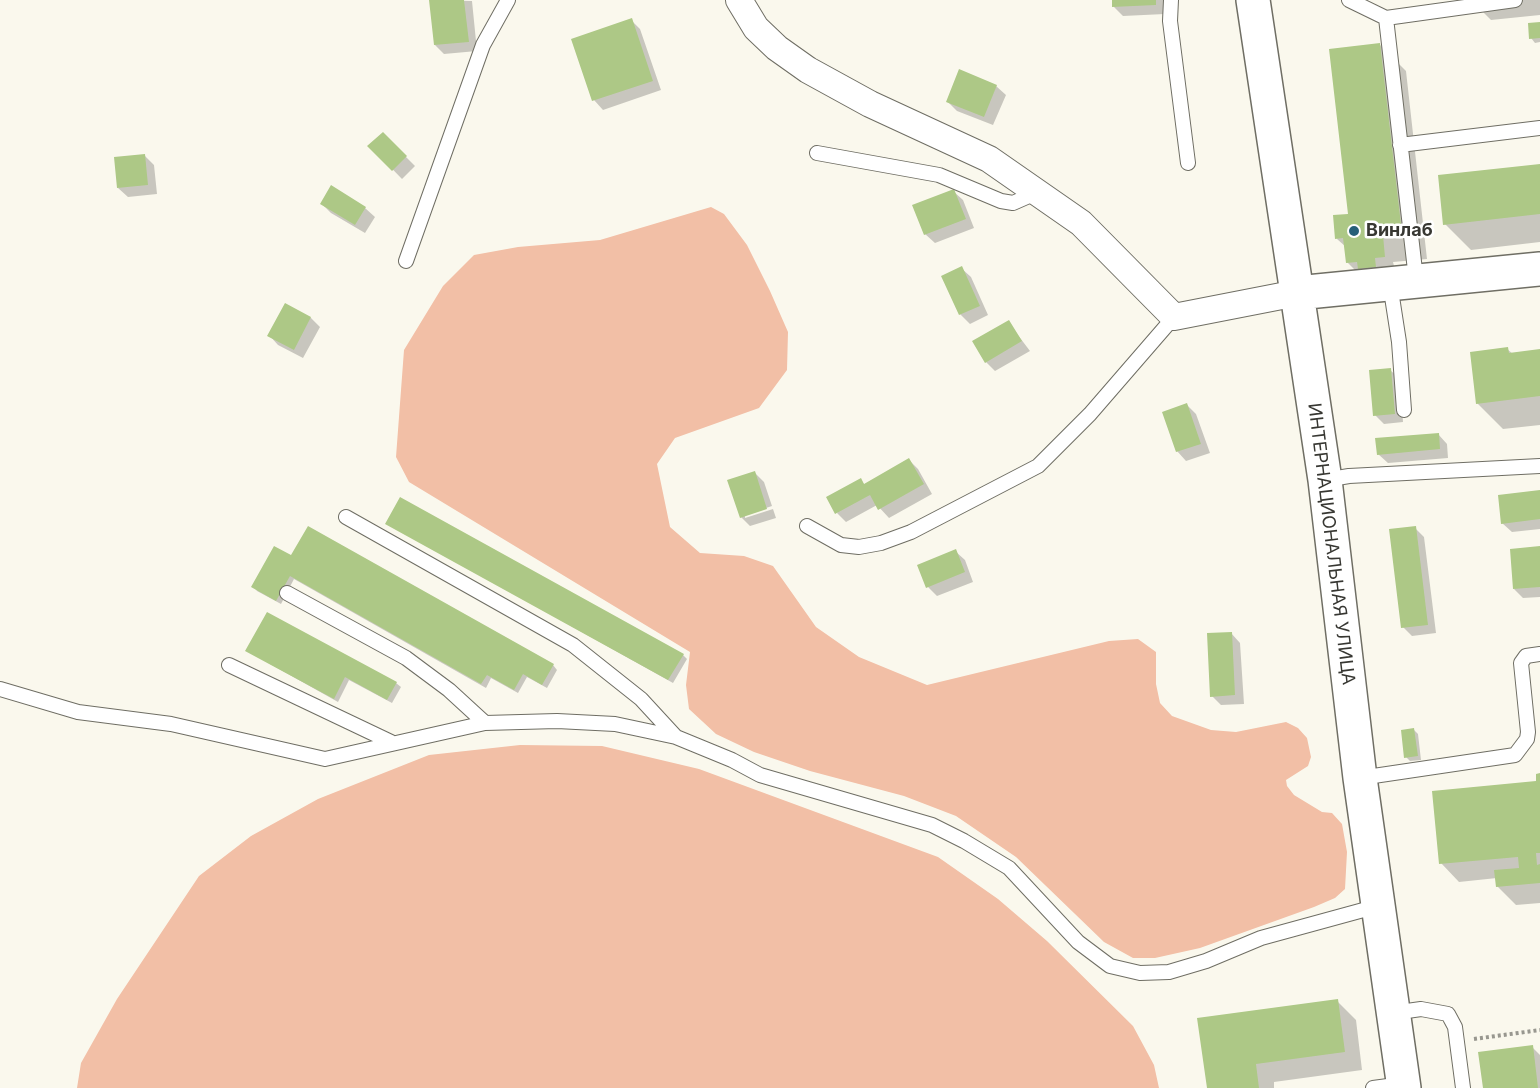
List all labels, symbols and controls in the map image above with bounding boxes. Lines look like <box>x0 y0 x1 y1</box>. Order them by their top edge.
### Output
place label: Винлаб <box>1366 220 1433 242</box>
marker: Винлаб <box>1347 224 1361 238</box>
street label: ИНТЕРНАЦИОНАЛЬНАЯ УЛИЦА <box>1303 402 1359 686</box>

